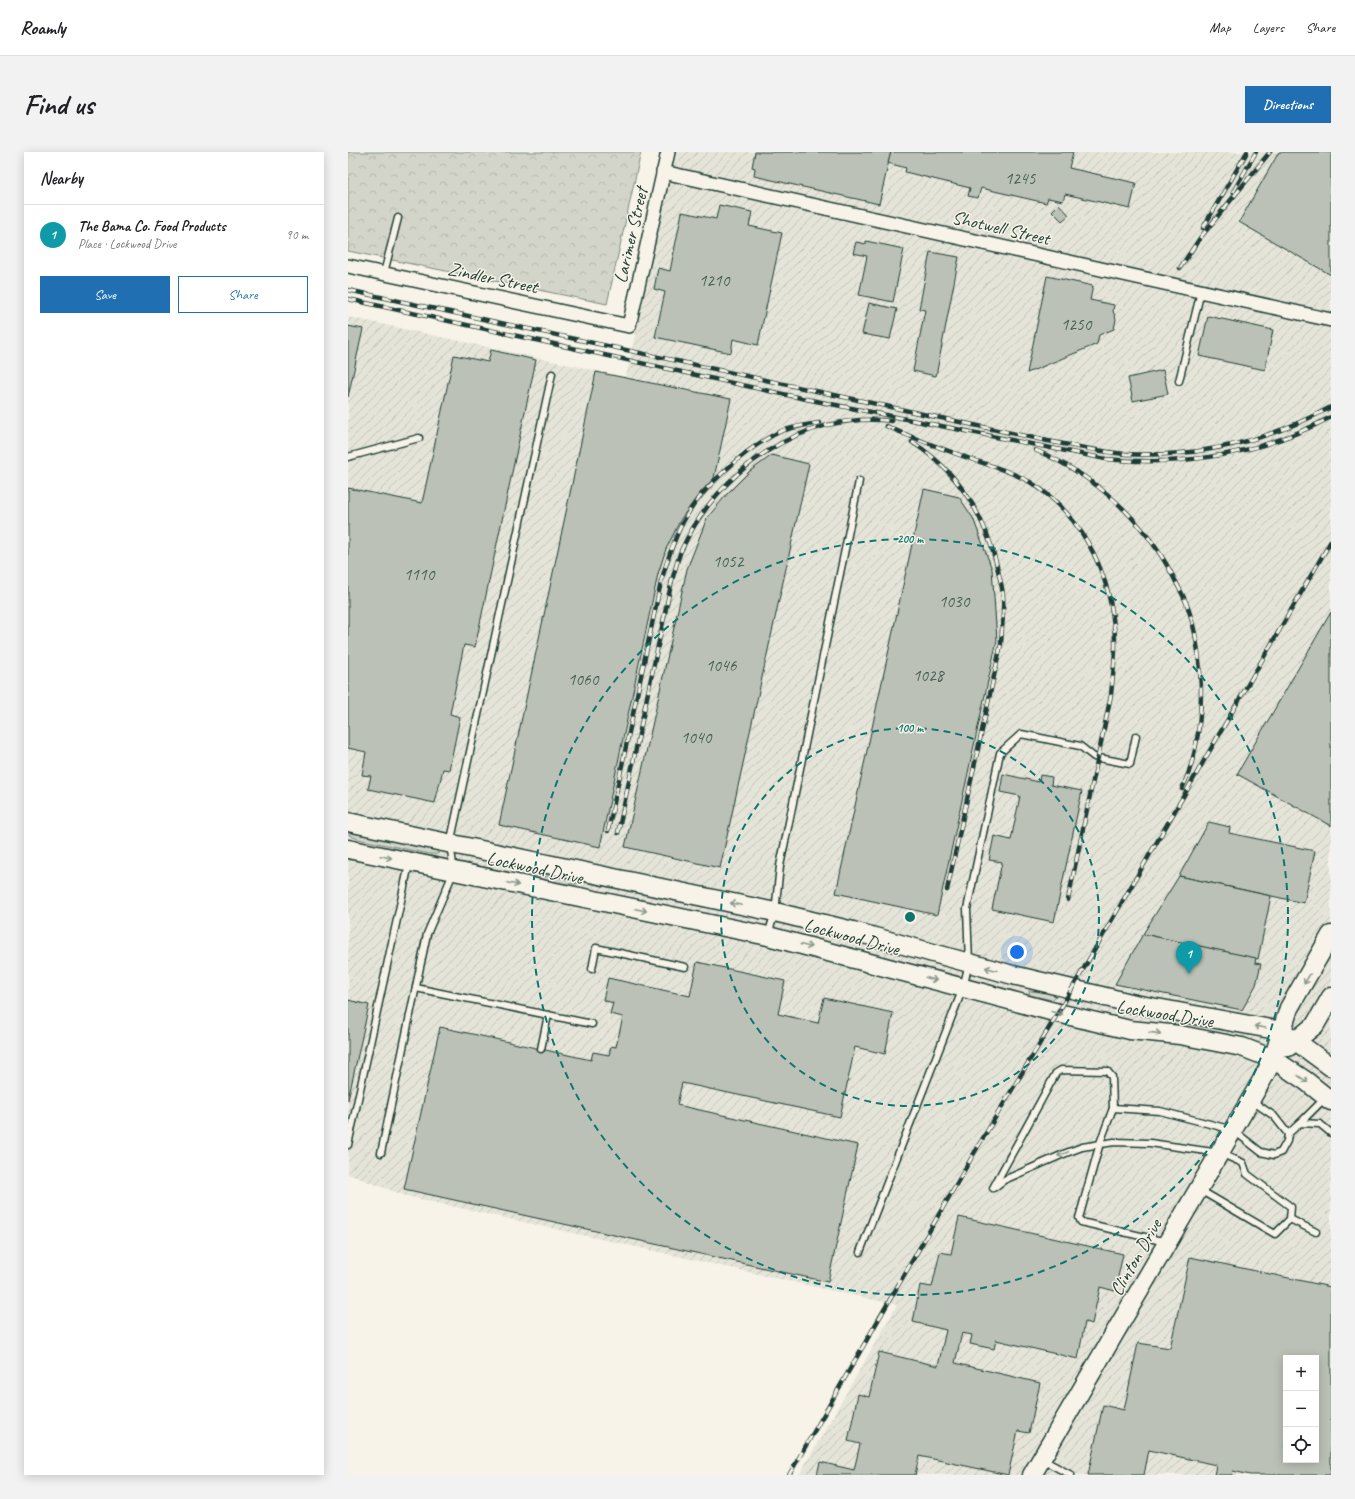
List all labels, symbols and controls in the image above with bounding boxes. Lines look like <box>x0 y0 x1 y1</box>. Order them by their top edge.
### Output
text: Roamly <box>20 16 66 40</box>
text: Map <box>1209 19 1231 36</box>
text: Layers <box>1253 19 1284 36</box>
text: Share <box>1306 19 1335 36</box>
button: Directions <box>1245 86 1331 123</box>
text: Find us <box>24 87 94 122</box>
text: Nearby <box>40 168 83 189</box>
house number: 1245 <box>1005 168 1037 189</box>
street label: Larimer Street <box>608 182 654 285</box>
street label: Shotwell Street <box>950 205 1054 251</box>
text: The Bama Co. Food Products <box>78 217 225 236</box>
text: 1 <box>50 227 56 243</box>
text: 90 m <box>286 227 308 243</box>
text: Place · Lockwood Drive <box>78 236 176 252</box>
street label: Zindler Street <box>446 257 542 300</box>
house number: 1210 <box>699 270 731 291</box>
button: Save <box>40 276 170 313</box>
button: Share <box>178 276 308 313</box>
house number: 1250 <box>1061 314 1093 335</box>
text: 200 m <box>897 531 924 547</box>
house number: 1052 <box>713 551 745 572</box>
house number: 1110 <box>404 564 436 585</box>
house number: 1030 <box>939 591 971 612</box>
house number: 1046 <box>706 655 738 676</box>
house number: 1028 <box>913 665 946 686</box>
house number: 1060 <box>568 669 600 690</box>
text: 100 m <box>897 720 924 736</box>
house number: 1040 <box>681 727 713 748</box>
street label: Lockwood Drive <box>485 846 587 890</box>
one-way arrow <box>379 854 392 862</box>
one-way arrow <box>507 880 520 888</box>
one-way arrow <box>730 900 743 908</box>
one-way arrow <box>634 907 647 915</box>
centre of rings <box>903 910 917 924</box>
street label: Lockwood Drive <box>801 913 904 962</box>
pin: 1 <box>1176 941 1202 974</box>
one-way arrow <box>799 942 812 950</box>
your location <box>1007 942 1027 962</box>
one-way arrow <box>985 965 998 972</box>
one-way arrow <box>1302 973 1310 985</box>
one-way arrow <box>924 976 937 983</box>
street label: Lockwood Drive <box>1115 994 1217 1034</box>
one-way arrow <box>1050 1009 1063 1017</box>
one-way arrow <box>1254 1023 1267 1031</box>
one-way arrow <box>1148 1029 1161 1036</box>
one-way arrow <box>1297 1075 1308 1083</box>
one-way arrow <box>1057 1151 1069 1158</box>
street label: Clinton Drive <box>1104 1213 1168 1300</box>
map controls <box>1283 1355 1319 1463</box>
button: + <box>1283 1355 1319 1391</box>
button: − <box>1283 1391 1319 1427</box>
button: locate <box>1283 1427 1319 1463</box>

